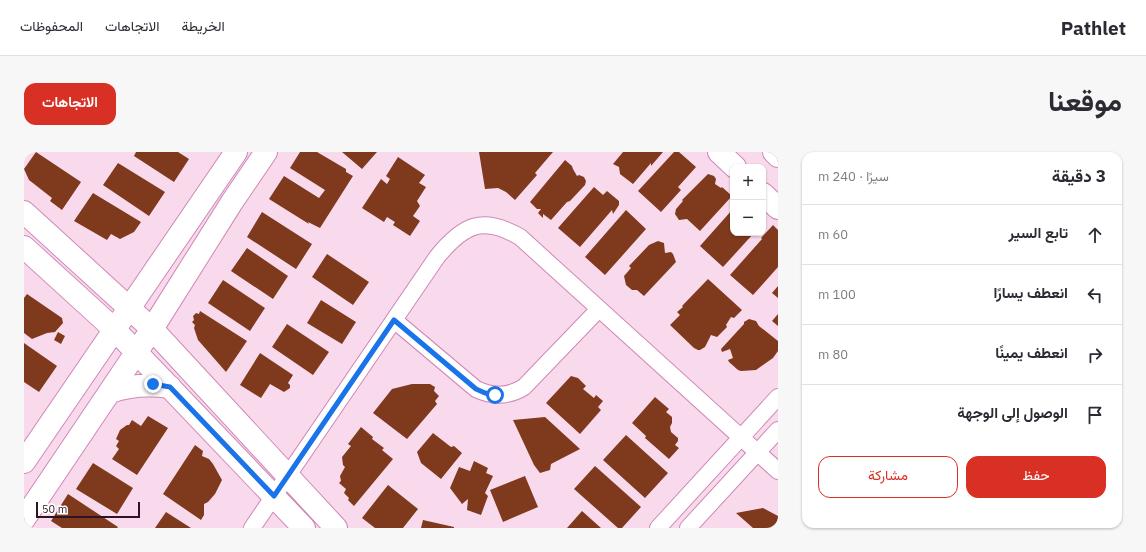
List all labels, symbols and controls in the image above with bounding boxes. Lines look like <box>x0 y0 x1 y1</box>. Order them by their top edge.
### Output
text: Pathlet <box>1061 16 1126 40</box>
text: المحفوظات <box>20 17 83 35</box>
text: الاتجاهات <box>105 17 159 35</box>
text: الخريطة <box>181 17 225 35</box>
text: موقعنا <box>1048 82 1122 119</box>
button: الاتجاهات <box>24 83 116 125</box>
map controls <box>730 164 766 236</box>
button: + <box>730 164 766 200</box>
text: 3 دقيقة <box>1052 165 1106 187</box>
text: سيرًا · 240 m <box>818 168 889 185</box>
button: − <box>730 200 766 236</box>
text: تابع السير <box>1009 223 1068 242</box>
icon: ahead <box>1084 224 1106 246</box>
text: 60 m <box>818 226 848 243</box>
text: انعطف يسارًا <box>993 283 1068 302</box>
icon: left <box>1084 284 1106 306</box>
text: 100 m <box>818 286 856 303</box>
text: انعطف يمينًا <box>995 343 1068 362</box>
icon: right <box>1084 344 1106 366</box>
text: 80 m <box>818 346 848 363</box>
route end <box>144 375 162 393</box>
route start <box>486 386 504 404</box>
text: الوصول إلى الوجهة <box>957 403 1068 422</box>
icon: arrive <box>1084 404 1106 426</box>
button: مشاركة <box>818 456 958 498</box>
button: حفظ <box>966 456 1106 498</box>
scale bar <box>36 500 140 519</box>
text: 50 m <box>42 502 67 516</box>

